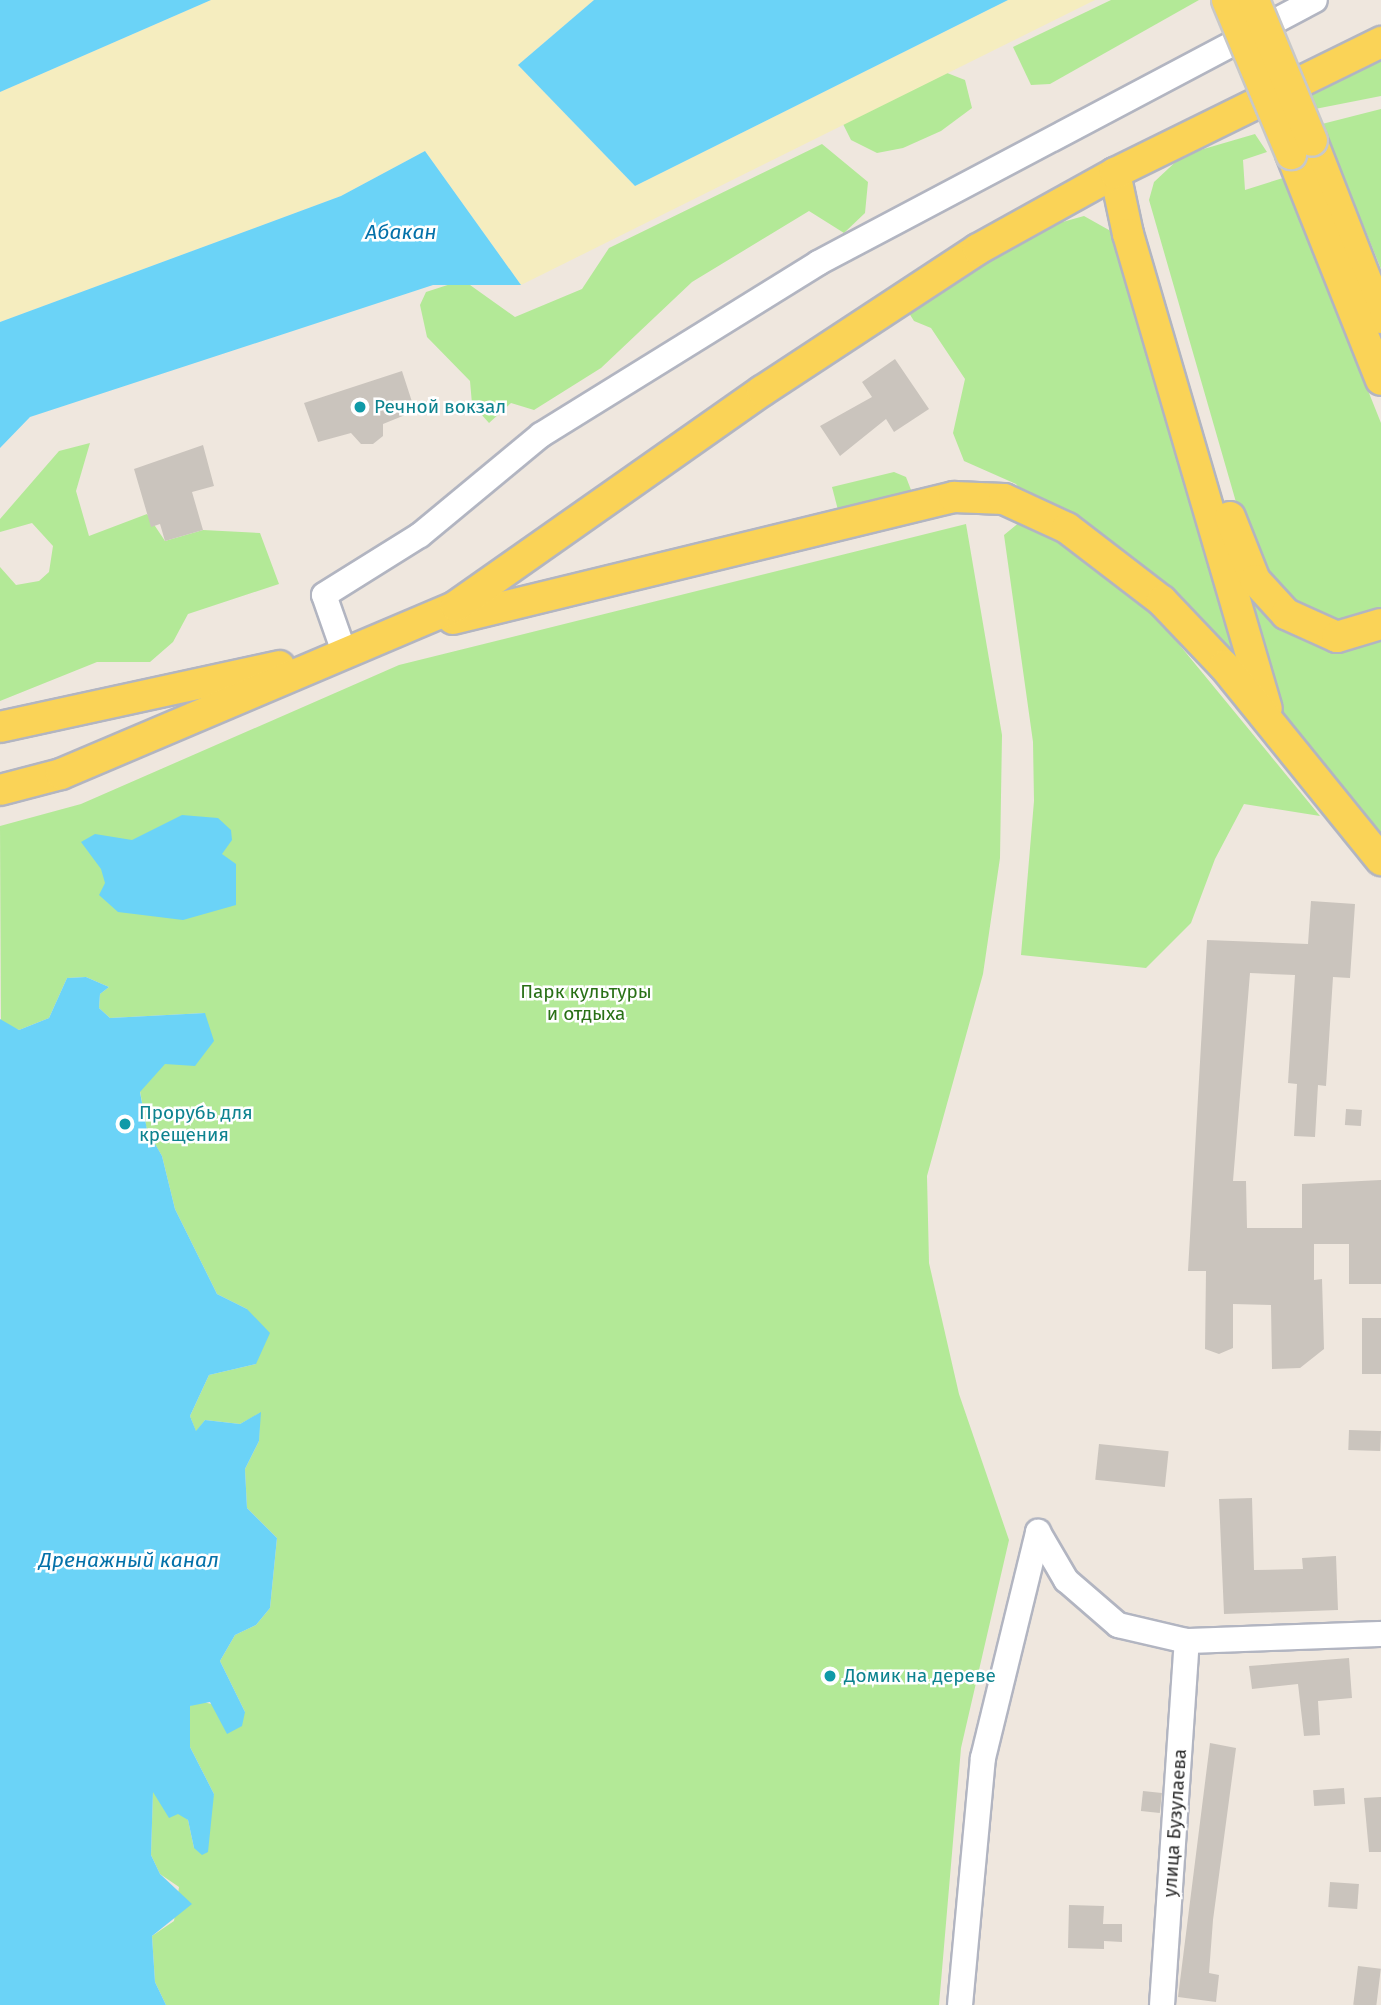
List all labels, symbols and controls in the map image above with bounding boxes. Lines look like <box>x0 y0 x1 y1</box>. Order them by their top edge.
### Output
water label: Абакан <box>365 219 437 245</box>
place label: Речной вокзал <box>374 396 506 418</box>
marker: Речной вокзал <box>352 399 368 415</box>
park label: Парк культуры и отдыха <box>520 981 652 1025</box>
place label: Прорубь для крещения <box>139 1102 253 1146</box>
marker: Прорубь для крещения <box>117 1116 133 1132</box>
water label: Дренажный канал <box>39 1547 219 1573</box>
place label: Домик на дереве <box>844 1665 996 1687</box>
marker: Домик на дереве <box>822 1668 838 1684</box>
street label: улица Бузулаева <box>1158 1748 1192 1898</box>

